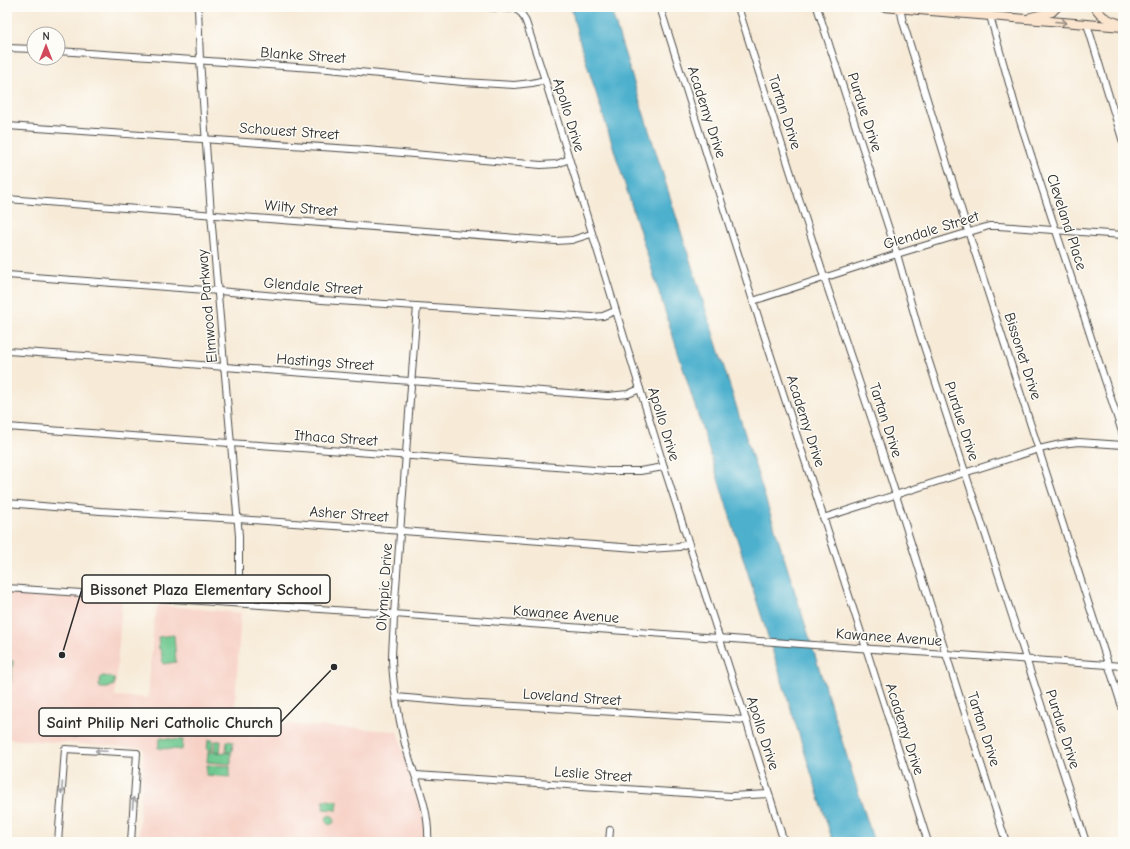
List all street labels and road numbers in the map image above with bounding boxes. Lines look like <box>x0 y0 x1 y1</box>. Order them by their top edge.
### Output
street label: Blanke Street <box>260 43 347 67</box>
street label: Academy Drive <box>684 64 730 161</box>
street label: Purdue Drive <box>844 70 886 154</box>
street label: Tartan Drive <box>764 72 806 152</box>
street label: Apollo Drive <box>549 76 589 155</box>
street label: Schouest Street <box>239 119 340 144</box>
street label: Cleveland Place <box>1043 172 1091 273</box>
street label: Wilty Street <box>264 196 339 220</box>
street label: Glendale Street <box>881 207 982 253</box>
street label: Elmwood Parkway <box>193 248 221 364</box>
street label: Glendale Street <box>263 274 364 298</box>
street label: Bissonet Drive <box>1000 310 1046 402</box>
street label: Hastings Street <box>276 350 375 374</box>
street label: Academy Drive <box>783 373 829 470</box>
street label: Purdue Drive <box>941 379 983 463</box>
street label: Tartan Drive <box>865 380 907 460</box>
street label: Apollo Drive <box>644 385 684 464</box>
street label: Ithaca Street <box>294 426 379 450</box>
street label: Asher Street <box>309 502 390 526</box>
street label: Olympic Drive <box>372 542 396 631</box>
street label: Kawanee Avenue <box>512 601 620 627</box>
street label: Kawanee Avenue <box>835 624 943 650</box>
street label: Academy Drive <box>882 681 928 778</box>
street label: Loveland Street <box>522 685 622 709</box>
street label: Purdue Drive <box>1042 687 1084 771</box>
street label: Tartan Drive <box>963 689 1005 769</box>
street label: Apollo Drive <box>743 694 784 773</box>
street label: Leslie Street <box>554 762 633 786</box>

